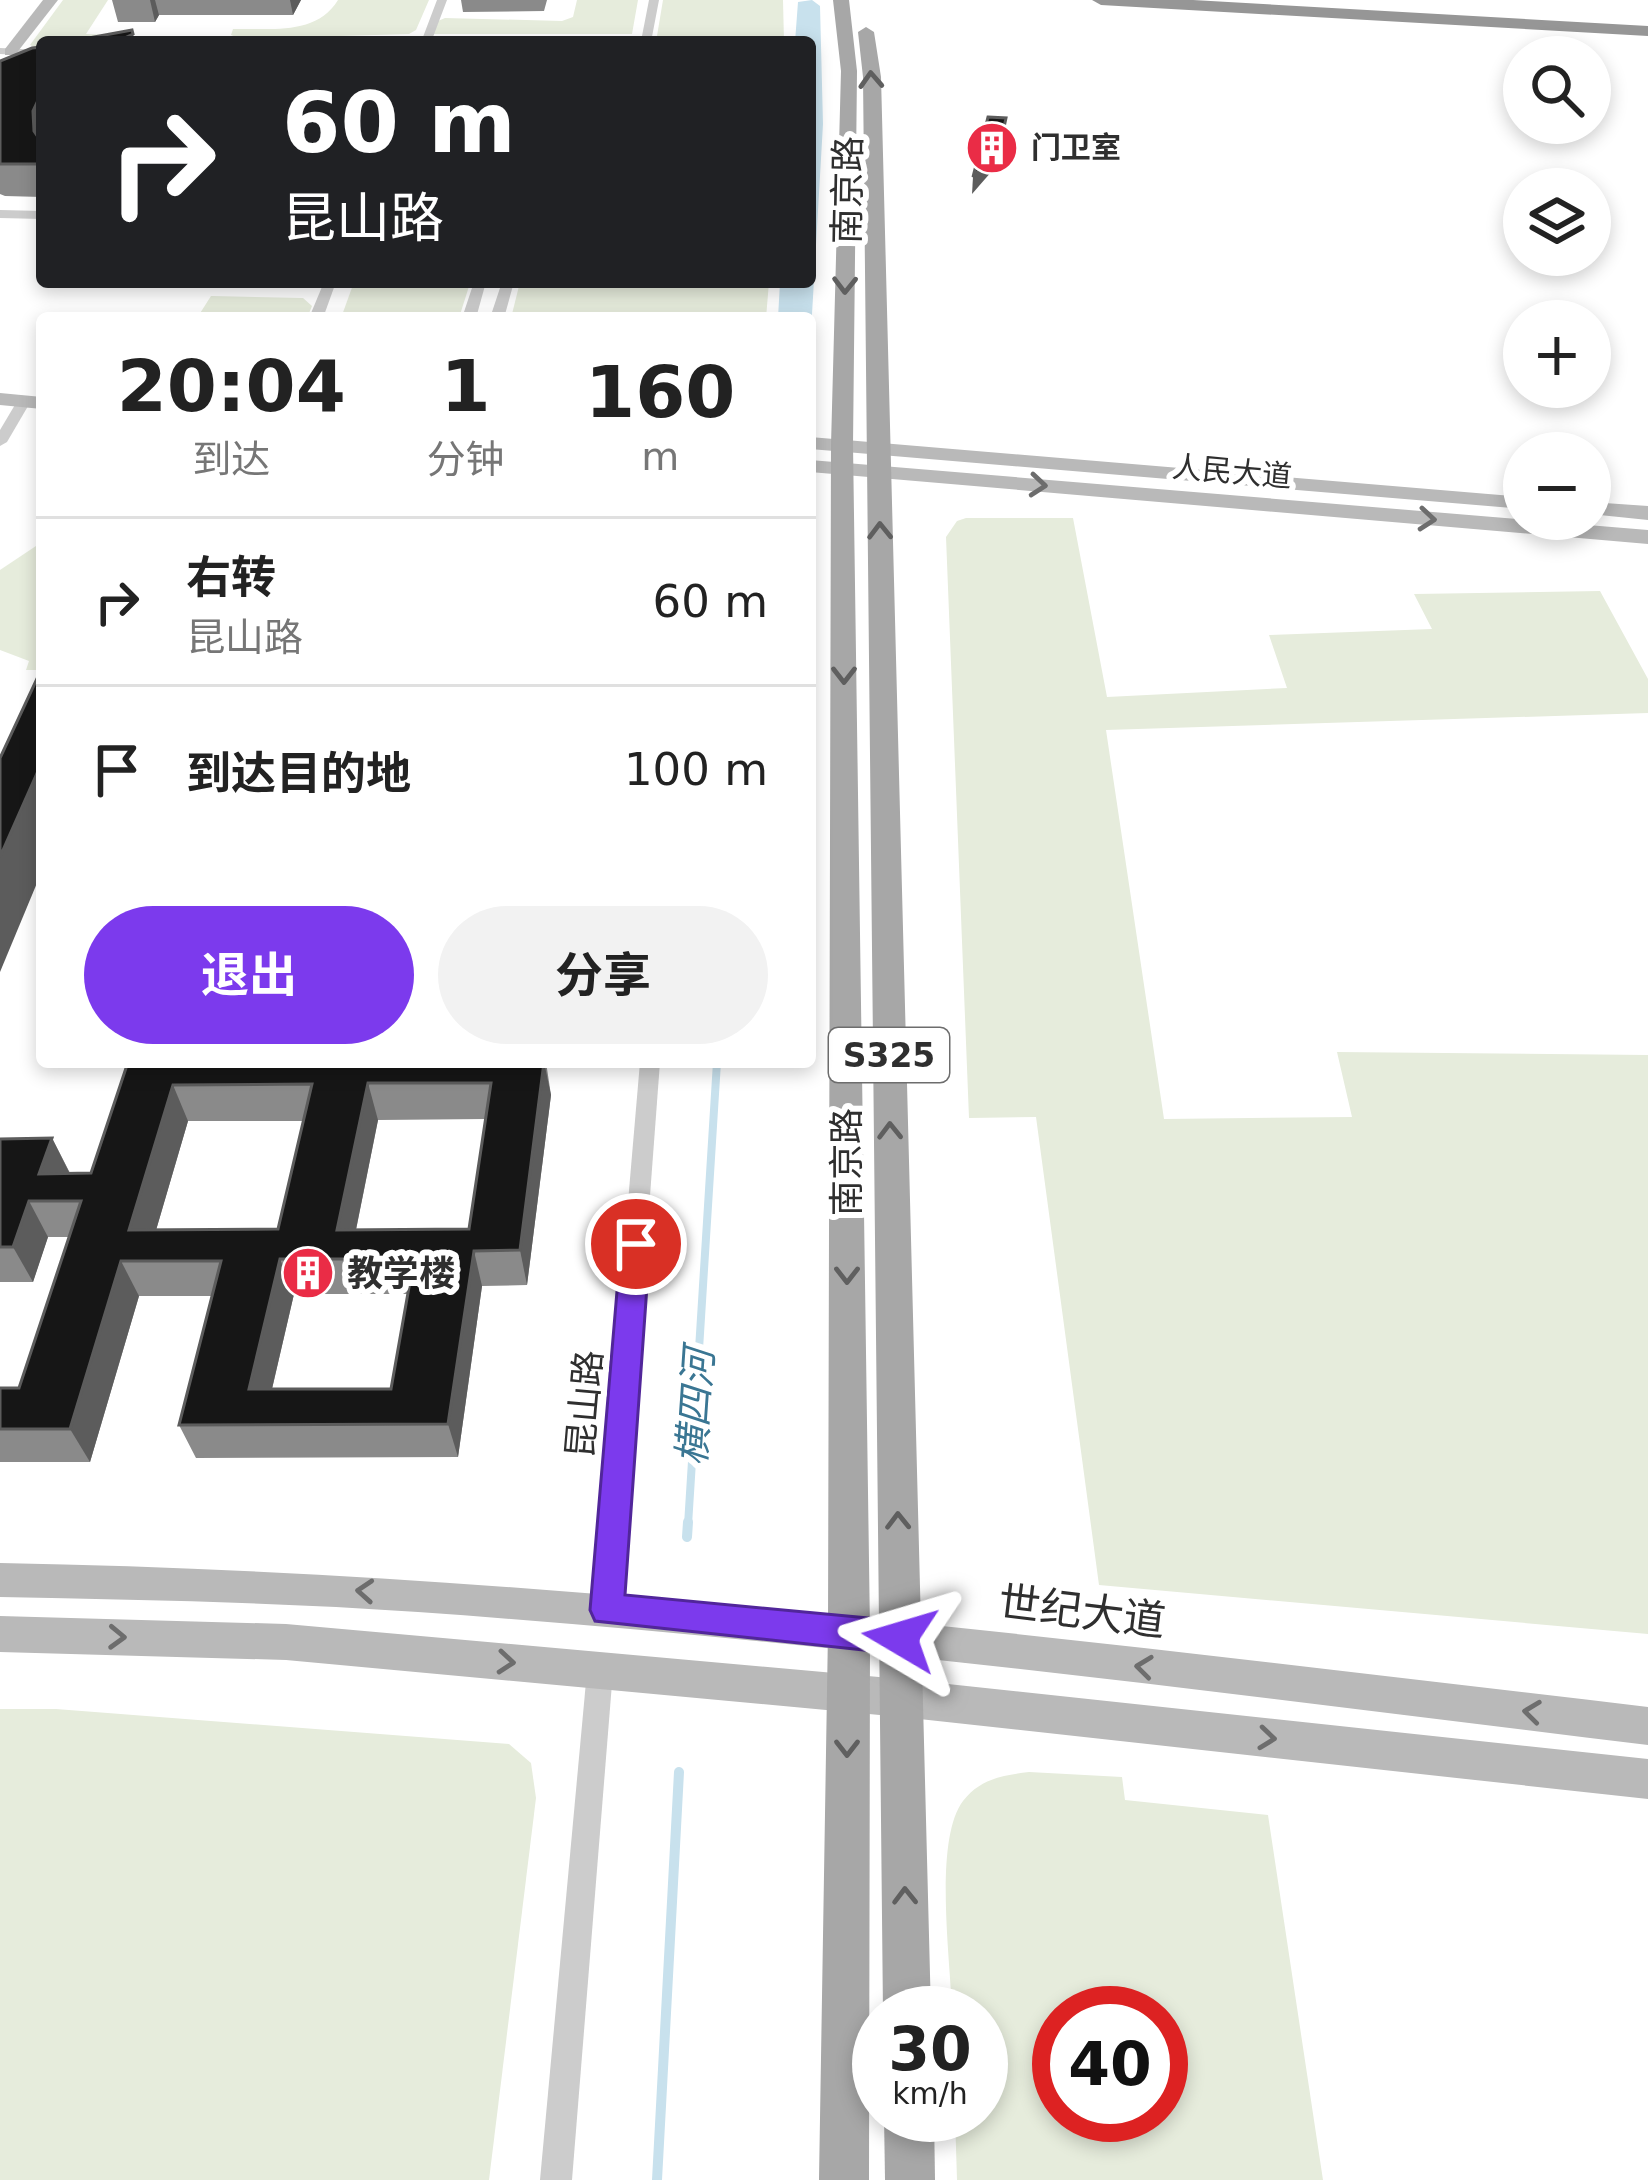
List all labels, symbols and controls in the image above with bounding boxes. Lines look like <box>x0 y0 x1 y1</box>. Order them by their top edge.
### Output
map controls <box>1503 36 1611 540</box>
button: search <box>1503 36 1611 144</box>
one-way arrow <box>858 70 884 89</box>
text: 60 m <box>282 74 516 172</box>
icon: right <box>84 84 240 240</box>
building icon: 门卫室 <box>964 120 1020 176</box>
place label: 门卫室 <box>1031 130 1121 165</box>
street label: 南京路 <box>826 136 869 244</box>
button: layers <box>1503 168 1611 276</box>
text: 昆山路 <box>282 187 444 250</box>
one-way arrow <box>832 277 858 295</box>
button: + <box>1503 300 1611 408</box>
text: 20:04 <box>117 344 346 428</box>
text: 1 <box>440 344 491 428</box>
text: 160 <box>585 350 735 434</box>
button: − <box>1503 432 1611 540</box>
text: m <box>641 434 679 479</box>
text: 到达 <box>192 437 270 482</box>
text: 分钟 <box>426 437 504 482</box>
street label: 人民大道 <box>1171 449 1293 494</box>
one-way arrow <box>1029 472 1048 498</box>
one-way arrow <box>1418 505 1437 531</box>
one-way arrow <box>868 521 894 540</box>
text: 右转 <box>186 551 276 604</box>
icon: right <box>84 569 150 635</box>
text: 60 m <box>653 575 768 628</box>
text: 昆山路 <box>186 615 303 660</box>
one-way arrow <box>830 666 856 685</box>
icon: arrive <box>84 737 150 803</box>
text: 100 m <box>624 743 768 796</box>
text: 到达目的地 <box>186 747 411 800</box>
button: 退出 <box>84 906 414 1044</box>
button: 分享 <box>438 906 768 1044</box>
road number: S325 <box>829 1028 949 1082</box>
street label: 南京路 <box>826 1108 867 1216</box>
one-way arrow <box>878 1121 904 1140</box>
pin <box>585 1193 687 1295</box>
icon: arrive <box>603 1211 669 1277</box>
building icon: 教学楼 <box>280 1245 336 1301</box>
place label: 教学楼 <box>347 1253 455 1294</box>
one-way arrow <box>834 1267 860 1285</box>
water label: 横四河 <box>669 1340 723 1467</box>
street label: 昆山路 <box>559 1348 610 1460</box>
one-way arrow <box>885 1511 911 1530</box>
position arrow <box>837 1575 963 1701</box>
street label: 世纪大道 <box>996 1577 1168 1646</box>
one-way arrow <box>355 1578 374 1604</box>
one-way arrow <box>108 1624 127 1650</box>
one-way arrow <box>497 1649 516 1674</box>
one-way arrow <box>1135 1654 1154 1680</box>
one-way arrow <box>1522 1700 1542 1726</box>
one-way arrow <box>1258 1725 1277 1750</box>
one-way arrow <box>835 1739 861 1758</box>
one-way arrow <box>892 1886 918 1905</box>
speed limit sign: 40 <box>1032 1986 1188 2142</box>
text: 30 <box>888 2014 972 2084</box>
text: km/h <box>892 2076 968 2111</box>

